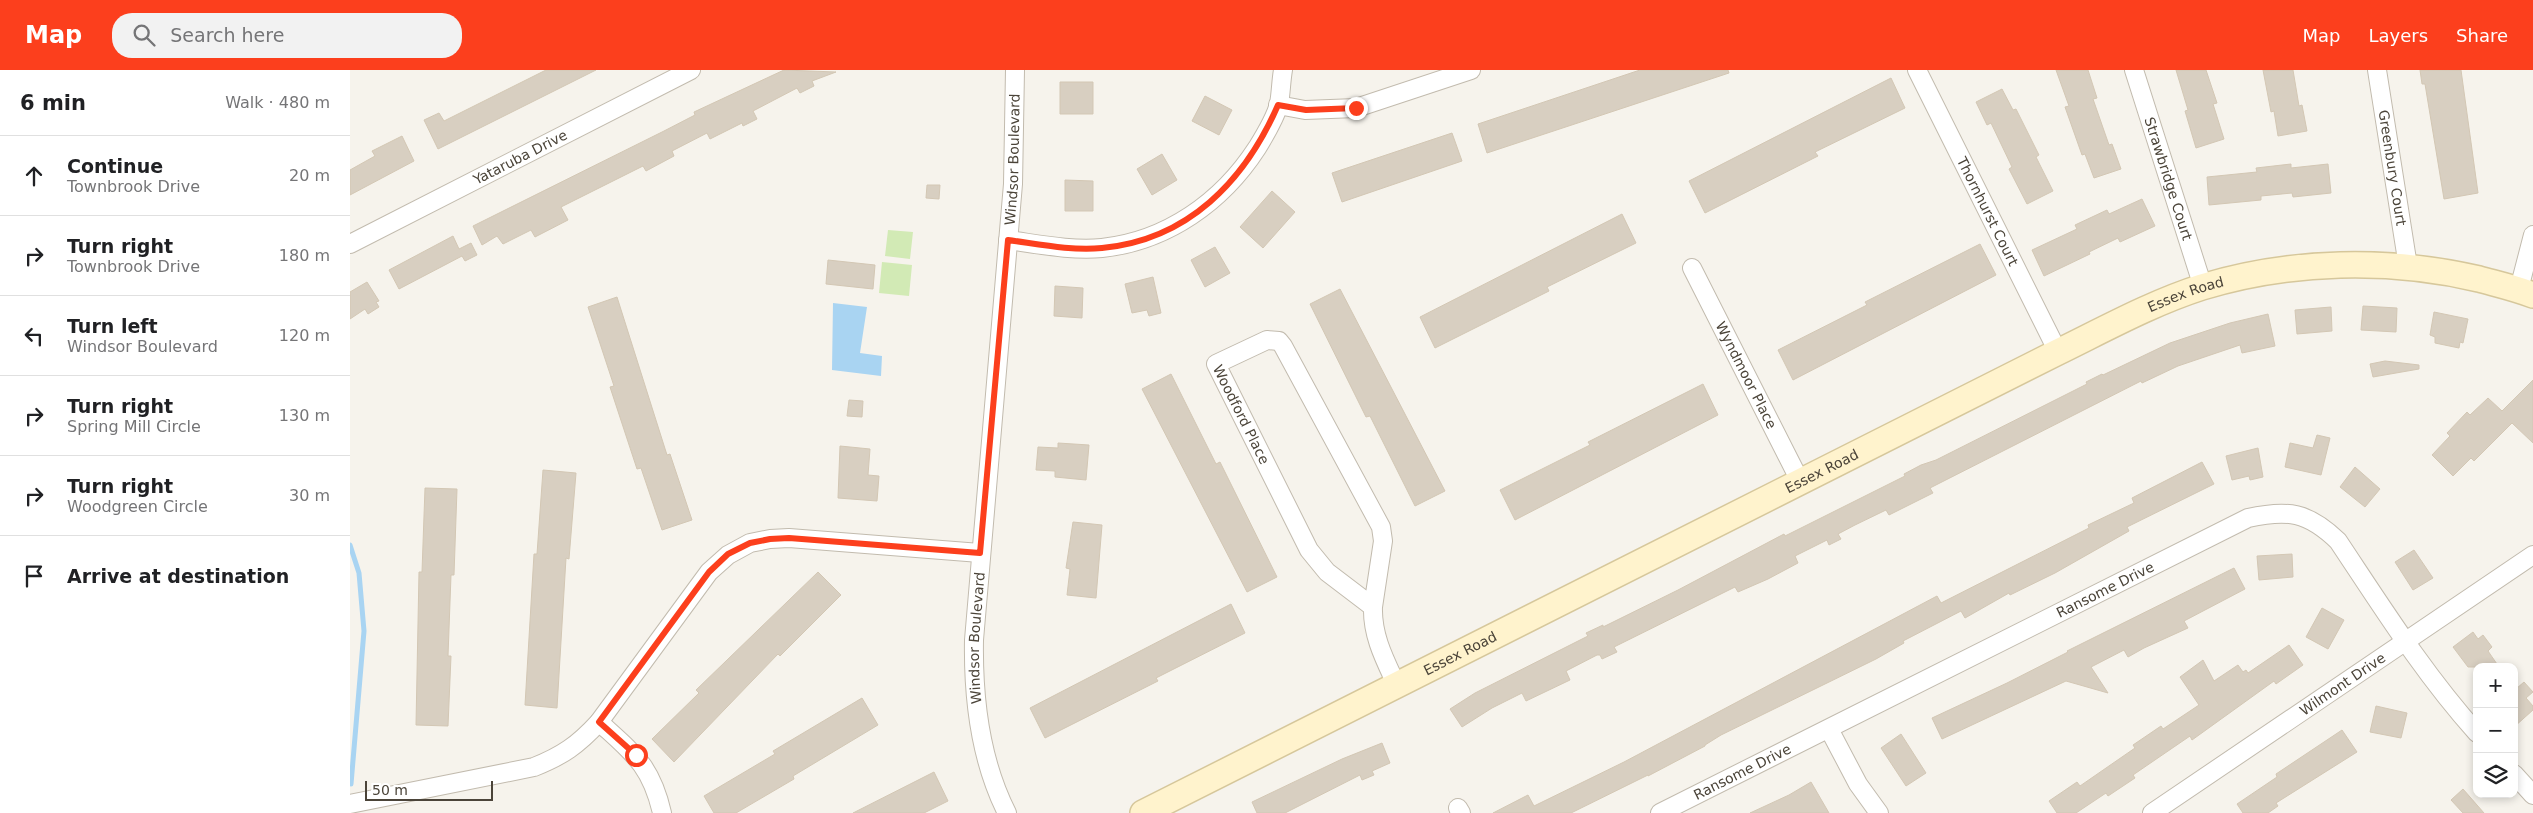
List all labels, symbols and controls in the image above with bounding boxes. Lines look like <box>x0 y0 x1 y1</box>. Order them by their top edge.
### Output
search box <box>112 13 462 58</box>
text: Map <box>25 21 82 49</box>
icon: search <box>130 21 158 49</box>
text: Search here <box>170 24 284 46</box>
text: Map <box>2302 25 2340 46</box>
text: Layers <box>2368 25 2428 46</box>
text: Share <box>2456 25 2508 46</box>
text: 6 min <box>20 91 86 115</box>
text: Walk · 480 m <box>225 93 330 112</box>
street label: Windsor Boulevard <box>1001 93 1023 226</box>
route end <box>1345 97 1368 120</box>
street label: Greenbury Court <box>2375 109 2410 227</box>
street label: Strawbridge Court <box>2142 115 2196 243</box>
street label: Yataruba Drive <box>470 127 570 188</box>
street label: Thornhurst Court <box>1953 153 2022 269</box>
text: Continue <box>67 155 163 177</box>
icon: ahead <box>20 162 48 190</box>
text: 20 m <box>289 166 330 185</box>
text: Townbrook Drive <box>67 177 200 196</box>
text: Turn right <box>67 235 173 257</box>
icon: right <box>20 242 48 270</box>
text: 180 m <box>279 246 330 265</box>
text: Townbrook Drive <box>67 257 200 276</box>
street label: Essex Road <box>2145 273 2225 315</box>
text: Turn left <box>67 315 158 337</box>
street label: Wyndmoor Place <box>1712 319 1780 431</box>
icon: left <box>20 322 48 350</box>
text: 120 m <box>279 326 330 345</box>
text: Windsor Boulevard <box>67 337 218 356</box>
street label: Woodford Place <box>1210 362 1273 467</box>
text: Turn right <box>67 395 173 417</box>
icon: right <box>20 402 48 430</box>
text: 130 m <box>279 406 330 425</box>
text: Spring Mill Circle <box>67 417 201 436</box>
street label: Essex Road <box>1783 446 1861 496</box>
text: Turn right <box>67 475 173 497</box>
icon: right <box>20 482 48 510</box>
text: 30 m <box>289 486 330 505</box>
text: Woodgreen Circle <box>67 497 208 516</box>
street label: Ransome Drive <box>2054 559 2156 621</box>
icon: arrive <box>20 562 48 590</box>
text: Arrive at destination <box>67 565 289 587</box>
street label: Windsor Boulevard <box>966 571 988 705</box>
street label: Essex Road <box>1421 628 1499 678</box>
street label: Wilmont Drive <box>2297 649 2388 719</box>
map controls <box>2473 663 2518 798</box>
button: + <box>2473 663 2518 708</box>
button: − <box>2473 708 2518 753</box>
street label: Ransome Drive <box>1691 741 1794 803</box>
route start <box>625 744 648 767</box>
button: layers <box>2473 753 2518 798</box>
scale bar <box>365 778 492 801</box>
text: 50 m <box>372 782 408 798</box>

